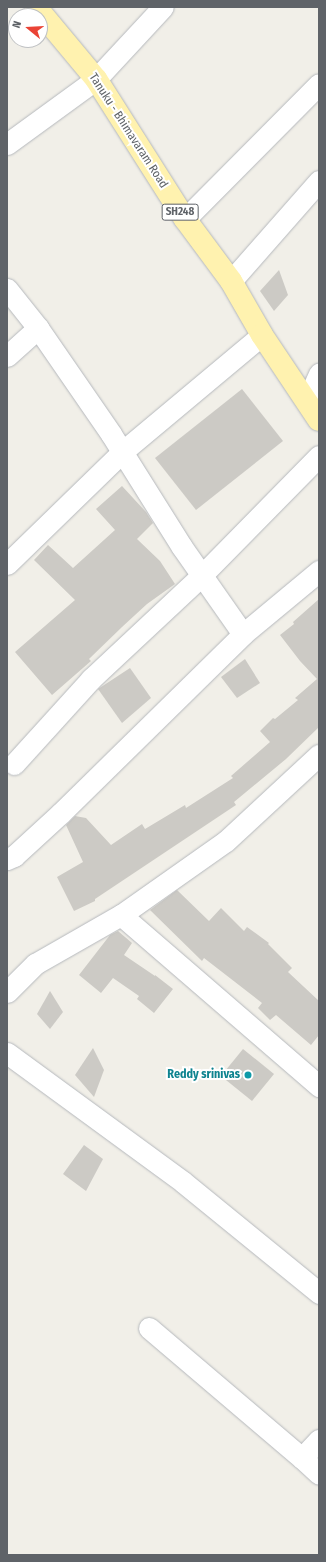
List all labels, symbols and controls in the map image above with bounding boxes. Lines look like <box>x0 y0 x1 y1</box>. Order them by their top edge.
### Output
north arrow <box>8 8 48 48</box>
text: N <box>10 19 24 30</box>
street label: Tanuku - Bhimavaram Road <box>86 71 170 191</box>
road number: SH248 <box>161 203 199 221</box>
place label: Reddy srinivas <box>167 1068 240 1082</box>
marker: Reddy srinivas <box>243 1070 253 1080</box>

